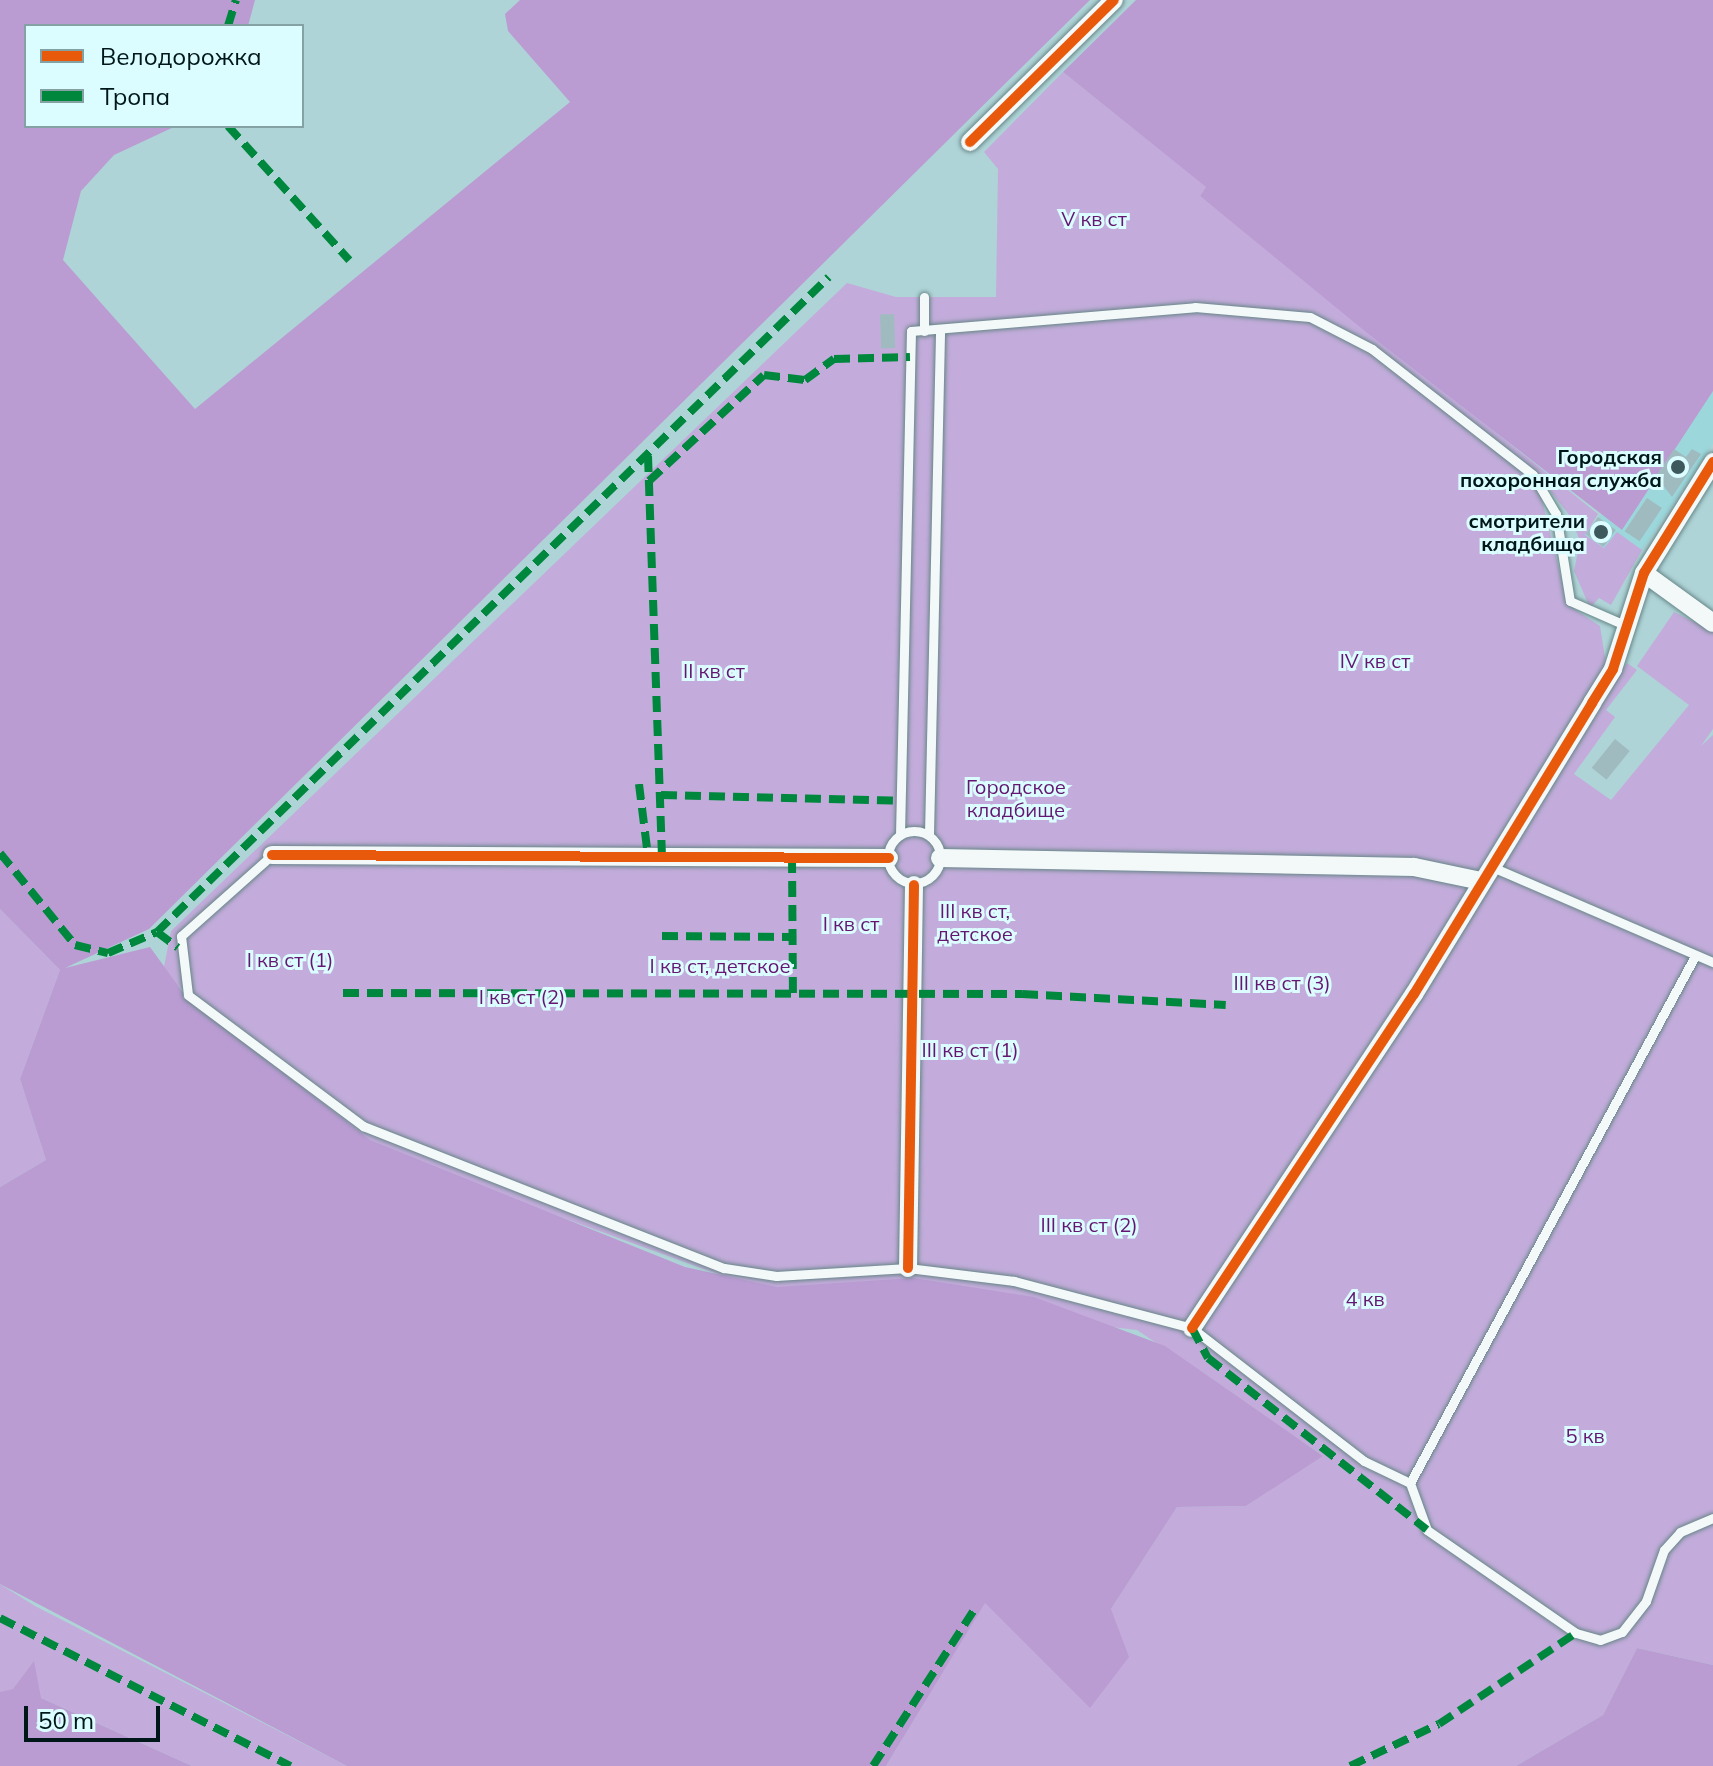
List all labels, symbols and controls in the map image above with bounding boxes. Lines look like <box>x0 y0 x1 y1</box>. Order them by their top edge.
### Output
legend <box>24 24 304 128</box>
text: Велодорожка <box>100 41 262 71</box>
text: Тропа <box>100 81 170 111</box>
park label: V кв ст <box>1061 206 1127 230</box>
place label: Городская похоронная служба <box>1460 444 1662 491</box>
marker: Городская похоронная служба <box>1669 458 1687 476</box>
place label: смотрители кладбища <box>1469 508 1585 555</box>
marker: смотрители кладбища <box>1592 523 1610 541</box>
park label: IV кв ст <box>1340 648 1410 672</box>
park label: II кв ст <box>683 658 745 682</box>
park label: Городское кладбище <box>966 775 1066 822</box>
park label: III кв ст, детское <box>937 898 1013 945</box>
park label: I кв ст <box>823 911 879 935</box>
park label: I кв ст (1) <box>247 947 333 971</box>
park label: I кв ст, детское <box>650 953 790 977</box>
park label: III кв ст (3) <box>1233 970 1331 994</box>
park label: I кв ст (2) <box>479 984 565 1008</box>
park label: III кв ст (1) <box>921 1037 1019 1061</box>
park label: III кв ст (2) <box>1040 1212 1138 1236</box>
park label: 4 кв <box>1345 1286 1385 1310</box>
park label: 5 кв <box>1565 1423 1605 1447</box>
scale bar <box>28 1690 164 1740</box>
text: 50 m <box>38 1705 94 1735</box>

